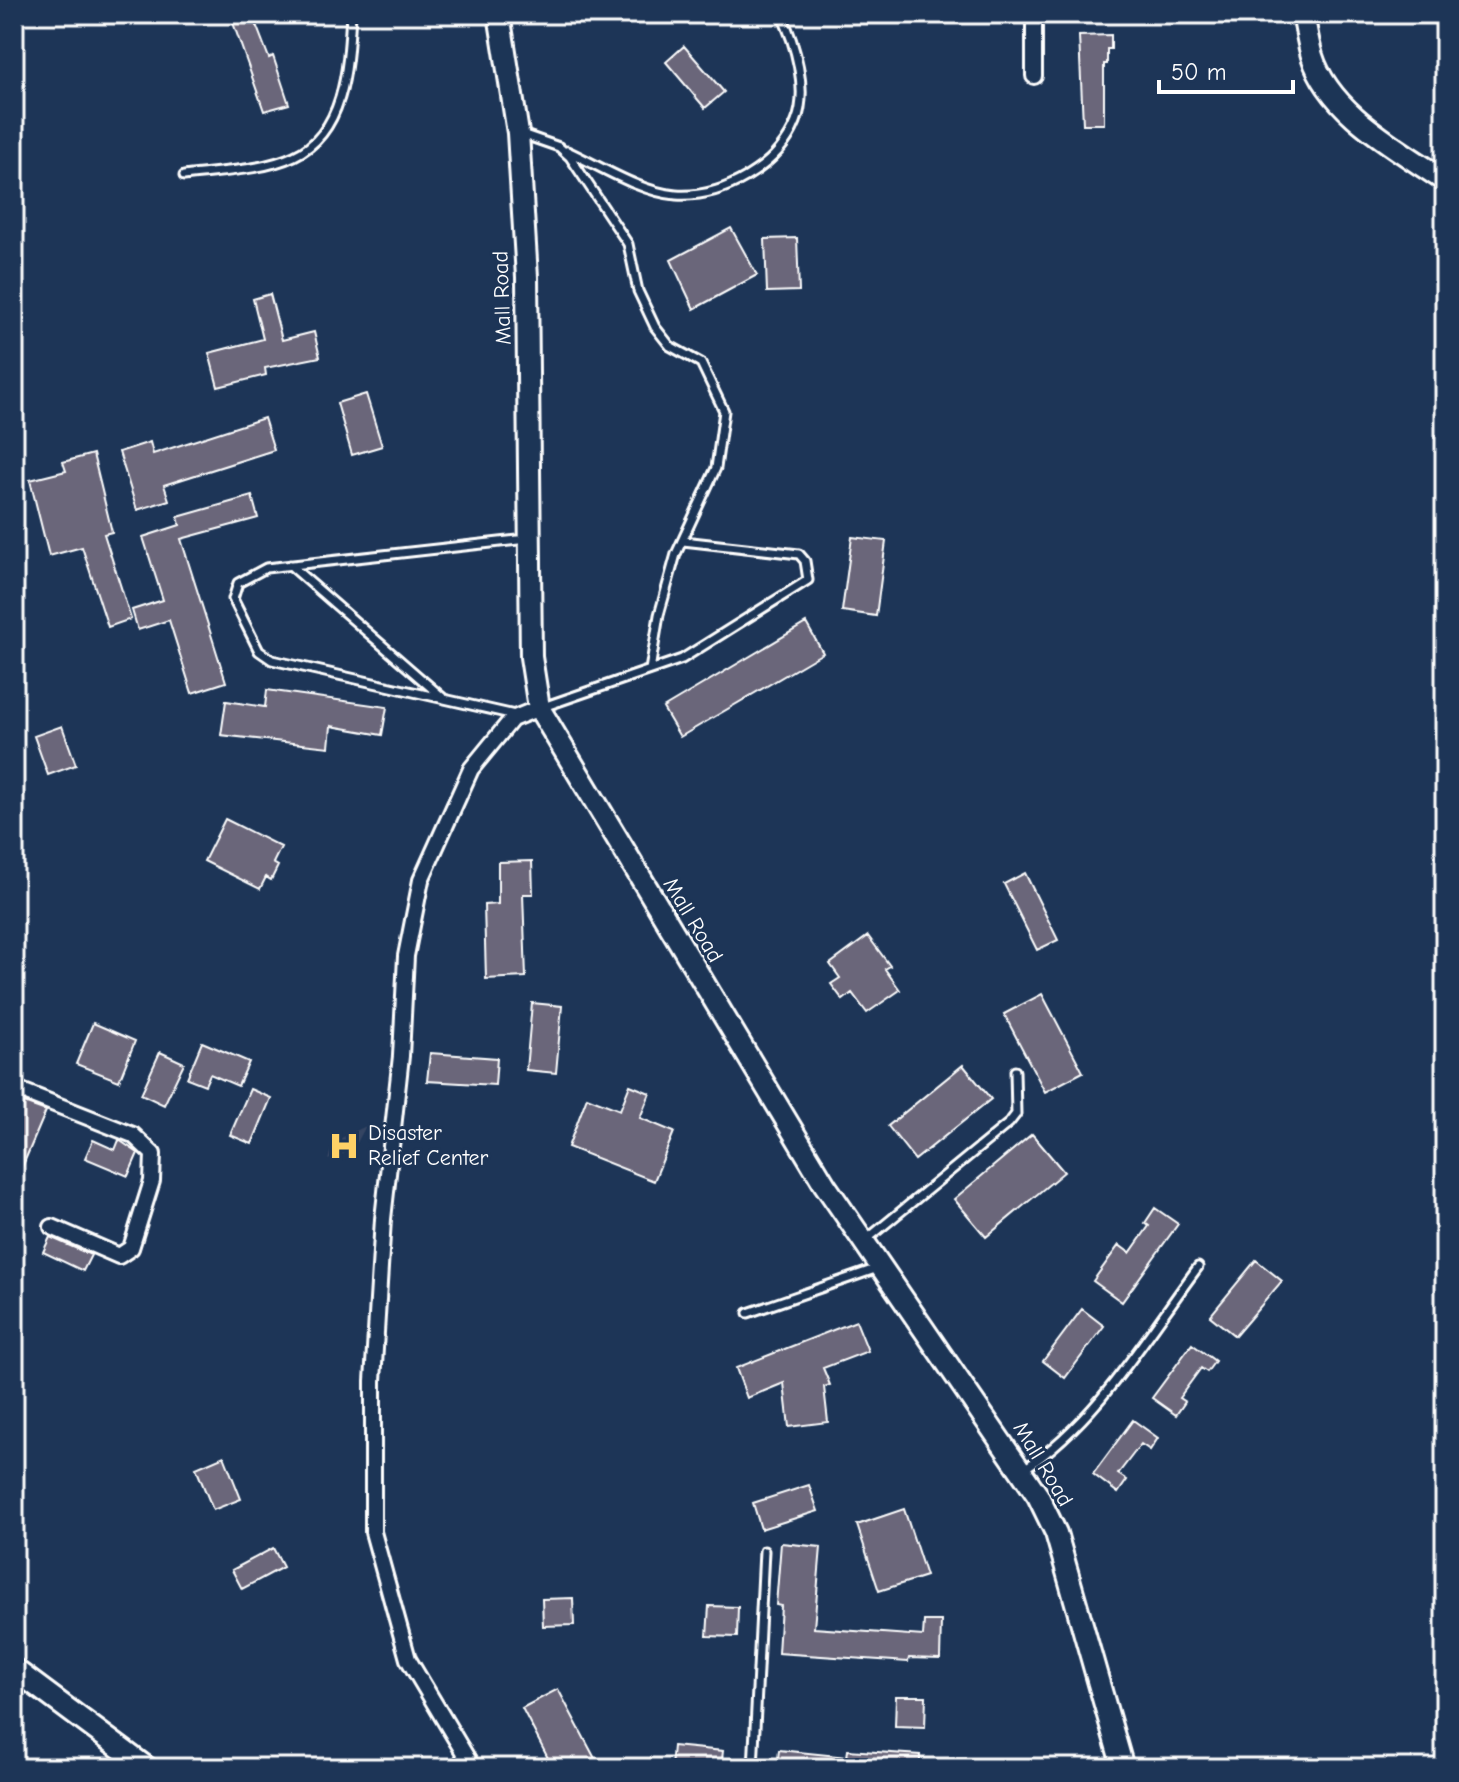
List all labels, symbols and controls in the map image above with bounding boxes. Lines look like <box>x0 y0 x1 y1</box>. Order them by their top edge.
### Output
scale bar <box>1159 44 1293 94</box>
text: 50 m <box>1171 58 1227 86</box>
street label: Mall Road <box>487 250 517 346</box>
street label: Mall Road <box>658 873 728 967</box>
place label: Disaster Relief Center <box>368 1120 489 1171</box>
hospital icon: Disaster Relief Center <box>327 1129 361 1163</box>
street label: Mall Road <box>1008 1417 1078 1511</box>

